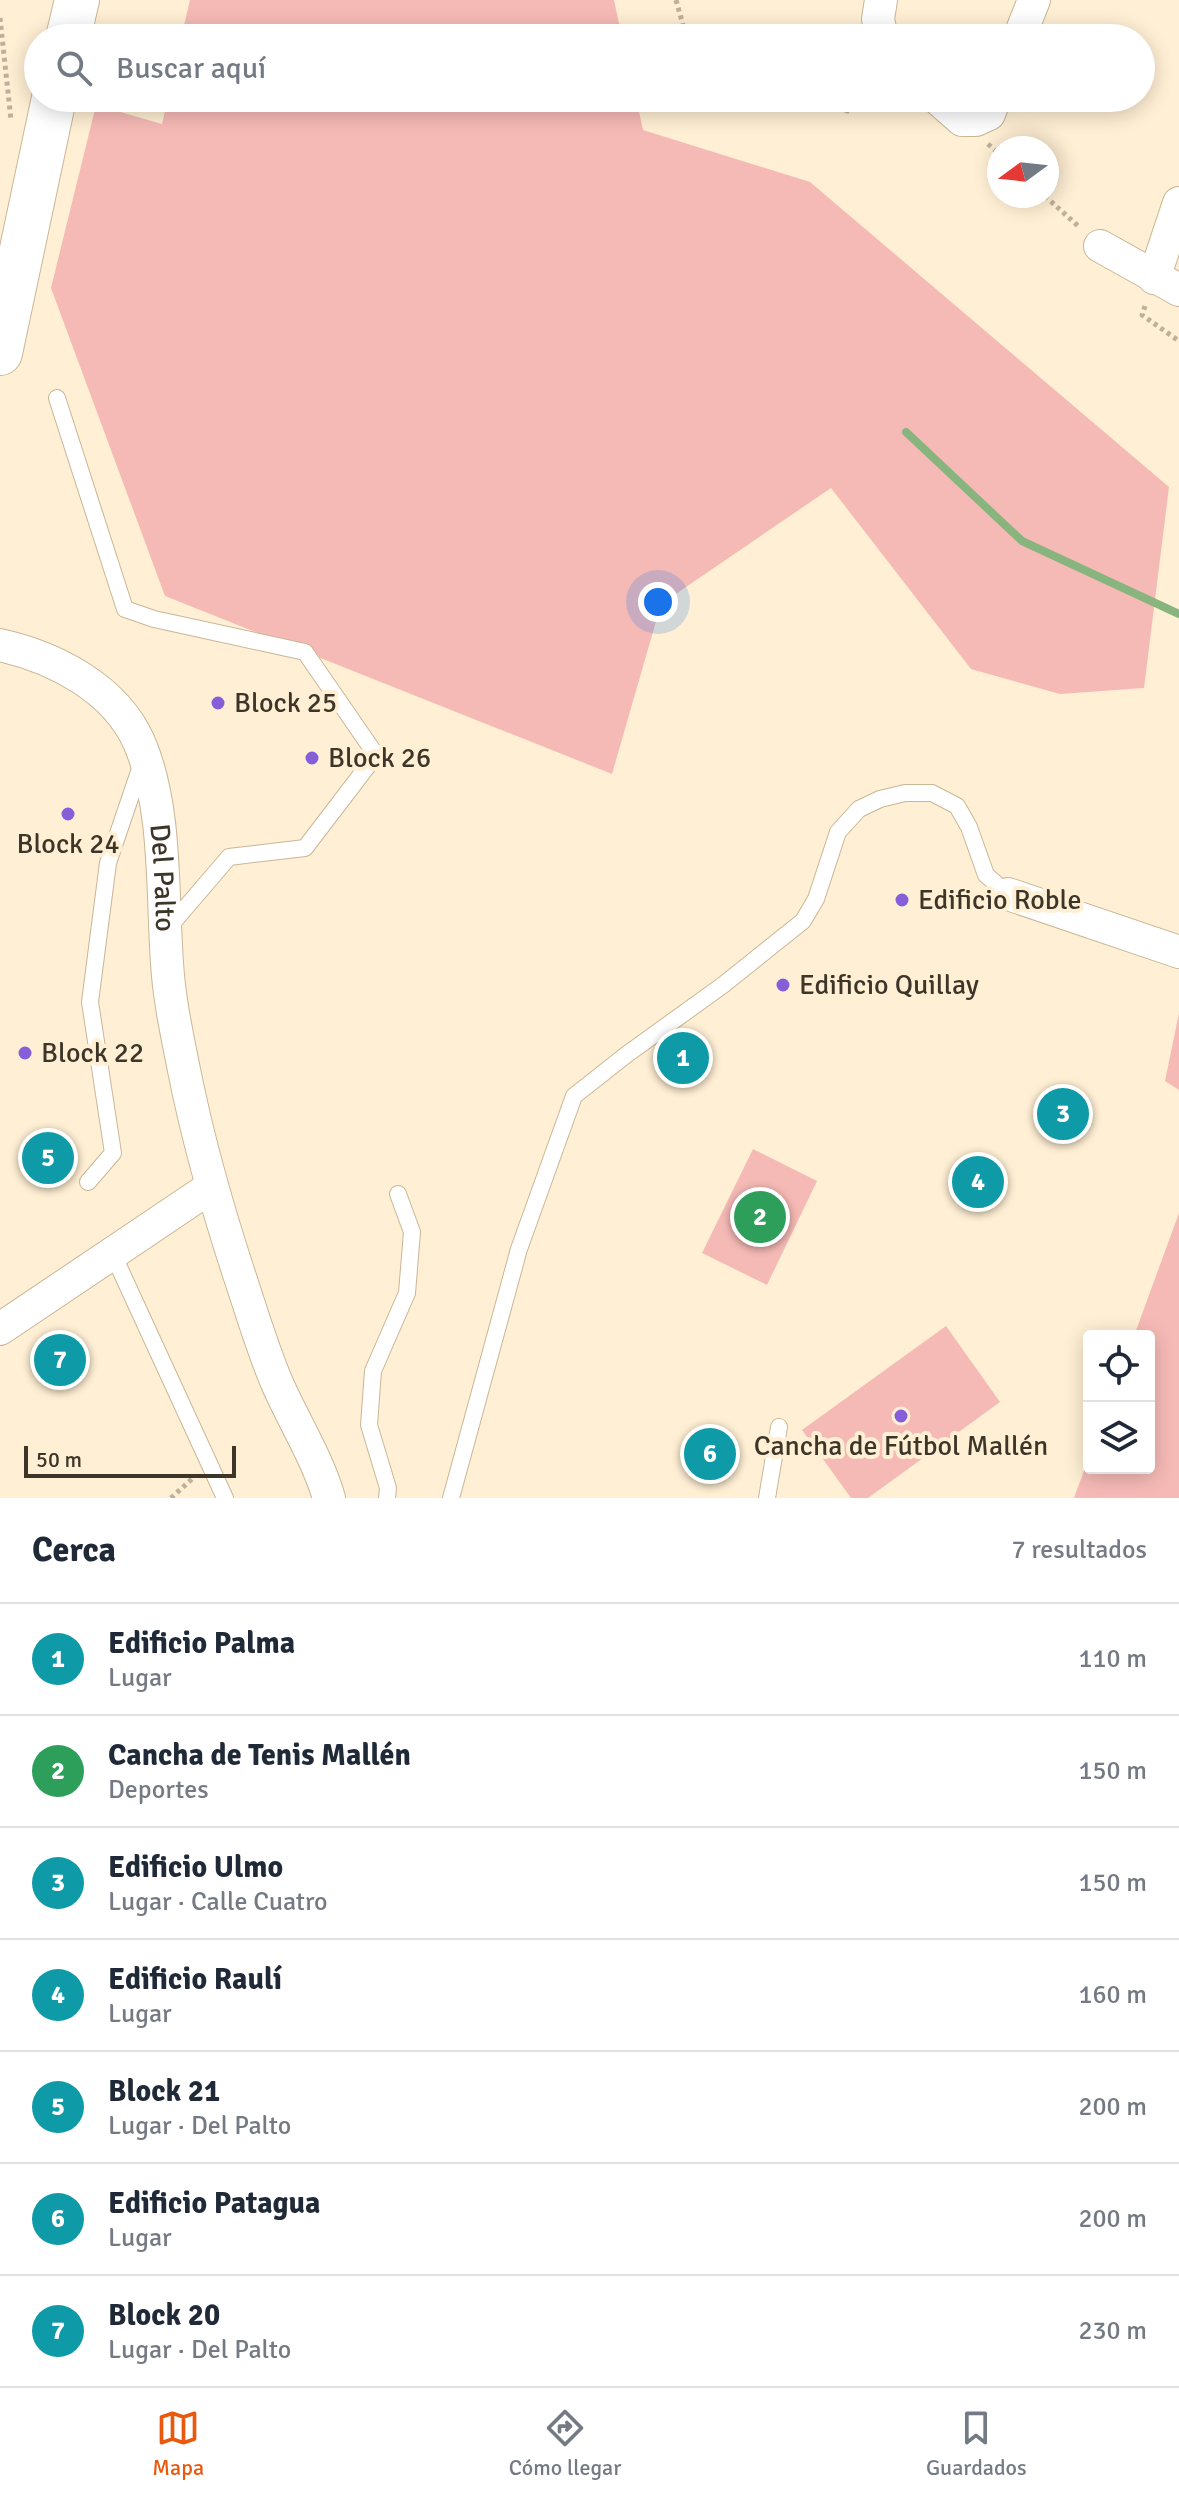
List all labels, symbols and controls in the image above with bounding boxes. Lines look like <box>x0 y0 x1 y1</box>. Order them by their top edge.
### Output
search box <box>24 24 1155 112</box>
icon: search <box>52 46 96 90</box>
text: Buscar aquí <box>116 50 266 87</box>
north arrow <box>987 136 1059 208</box>
your location <box>638 582 678 622</box>
place label: Block 25 <box>234 686 337 720</box>
marker: Block 25 <box>209 694 227 712</box>
place label: Block 26 <box>328 741 431 775</box>
marker: Block 26 <box>303 749 321 767</box>
marker: Block 24 <box>59 805 77 823</box>
street label: Del Palto <box>142 822 182 932</box>
place label: Block 24 <box>16 827 120 861</box>
place label: Edificio Roble <box>918 883 1082 917</box>
marker: Edificio Roble <box>893 891 911 909</box>
place label: Edificio Quillay <box>799 968 979 1002</box>
marker: Edificio Quillay <box>774 976 792 994</box>
pin: 1 <box>657 1028 709 1088</box>
place label: Block 22 <box>41 1036 144 1070</box>
marker: Block 22 <box>16 1044 34 1062</box>
pin: 3 <box>1037 1084 1089 1144</box>
pin: 5 <box>22 1128 74 1188</box>
pin: 4 <box>952 1152 1004 1212</box>
pin: 2 <box>734 1187 786 1247</box>
pin: 7 <box>34 1330 86 1390</box>
map controls <box>1083 1330 1155 1474</box>
button: locate <box>1083 1330 1155 1402</box>
button: layers <box>1083 1402 1155 1474</box>
marker: Cancha de Fútbol Mallén <box>892 1407 910 1425</box>
pin: 6 <box>684 1424 736 1484</box>
place label: Cancha de Fútbol Mallén <box>754 1429 1048 1463</box>
scale bar <box>24 1442 236 1478</box>
text: 50 m <box>36 1446 82 1473</box>
text: Cerca <box>32 1529 116 1571</box>
text: 7 resultados <box>1011 1534 1147 1566</box>
text: Edificio Palma <box>108 1625 295 1662</box>
text: 1 <box>51 1643 65 1675</box>
text: 110 m <box>1078 1643 1147 1675</box>
text: Lugar <box>108 1662 172 1694</box>
text: Cancha de Tenis Mallén <box>108 1737 411 1774</box>
text: 2 <box>51 1755 65 1787</box>
text: 150 m <box>1078 1755 1147 1787</box>
text: Deportes <box>108 1774 209 1806</box>
text: Edificio Ulmo <box>108 1849 283 1886</box>
text: 3 <box>51 1867 65 1899</box>
text: 150 m <box>1078 1867 1147 1899</box>
text: Lugar · Calle Cuatro <box>108 1886 328 1918</box>
text: Edificio Raulí <box>108 1961 282 1998</box>
text: 4 <box>51 1979 65 2011</box>
text: 160 m <box>1078 1979 1147 2011</box>
text: Lugar <box>108 1998 172 2030</box>
text: Block 21 <box>108 2073 220 2110</box>
text: 5 <box>51 2091 65 2123</box>
text: 200 m <box>1078 2091 1147 2123</box>
text: Lugar · Del Palto <box>108 2110 291 2142</box>
text: Edificio Patagua <box>108 2185 320 2222</box>
text: 6 <box>51 2203 65 2235</box>
text: 200 m <box>1078 2203 1147 2235</box>
text: Lugar <box>108 2222 172 2254</box>
text: Block 20 <box>108 2297 220 2334</box>
text: 7 <box>51 2315 65 2347</box>
text: 230 m <box>1078 2315 1147 2347</box>
text: Lugar · Del Palto <box>108 2334 291 2366</box>
tab: Mapa <box>152 2406 204 2481</box>
tab: Cómo llegar <box>509 2406 621 2481</box>
tab: Guardados <box>926 2406 1027 2481</box>

